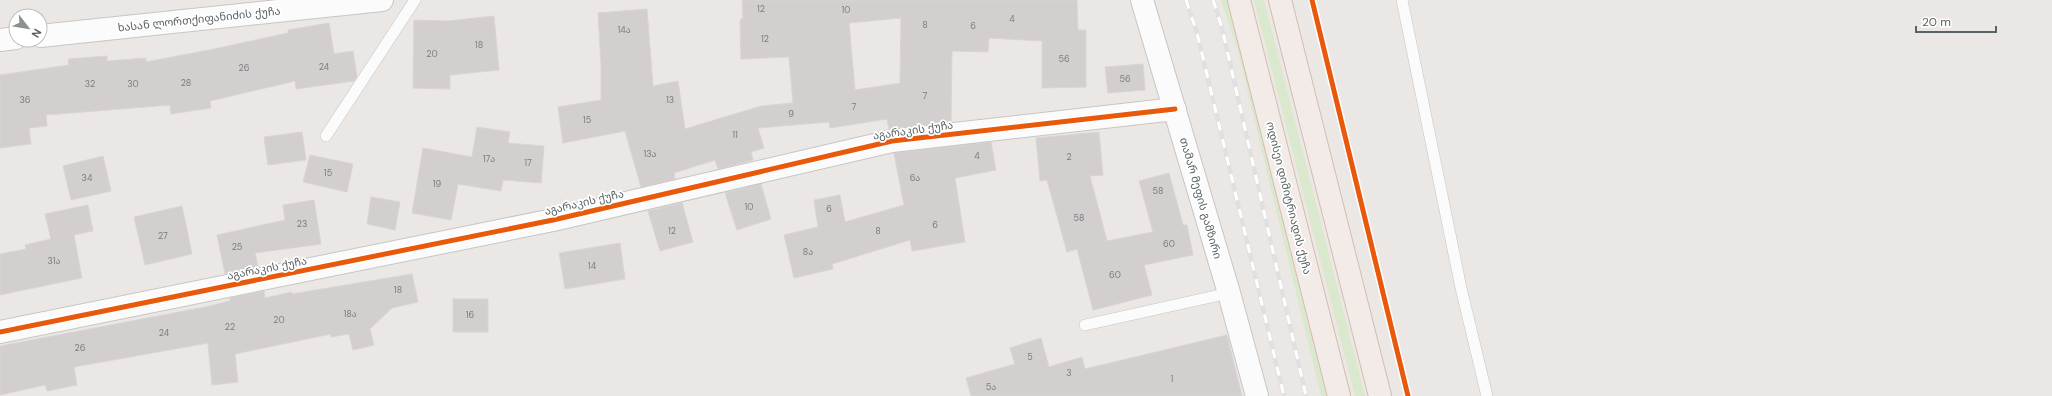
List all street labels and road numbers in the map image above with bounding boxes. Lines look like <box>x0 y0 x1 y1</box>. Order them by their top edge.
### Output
street label: ხასან ლორთქიფანიძის ქუჩა <box>117 3 281 35</box>
street label: აგარაკის ქუჩა <box>872 117 954 143</box>
street label: ოდისეი დიმიტრიადის ქუჩა <box>1263 120 1315 276</box>
street label: თამარ მეფის გამზირი <box>1177 136 1225 260</box>
street label: აგარაკის ქუჩა <box>543 186 625 218</box>
street label: აგარაკის ქუჩა <box>226 253 308 283</box>

